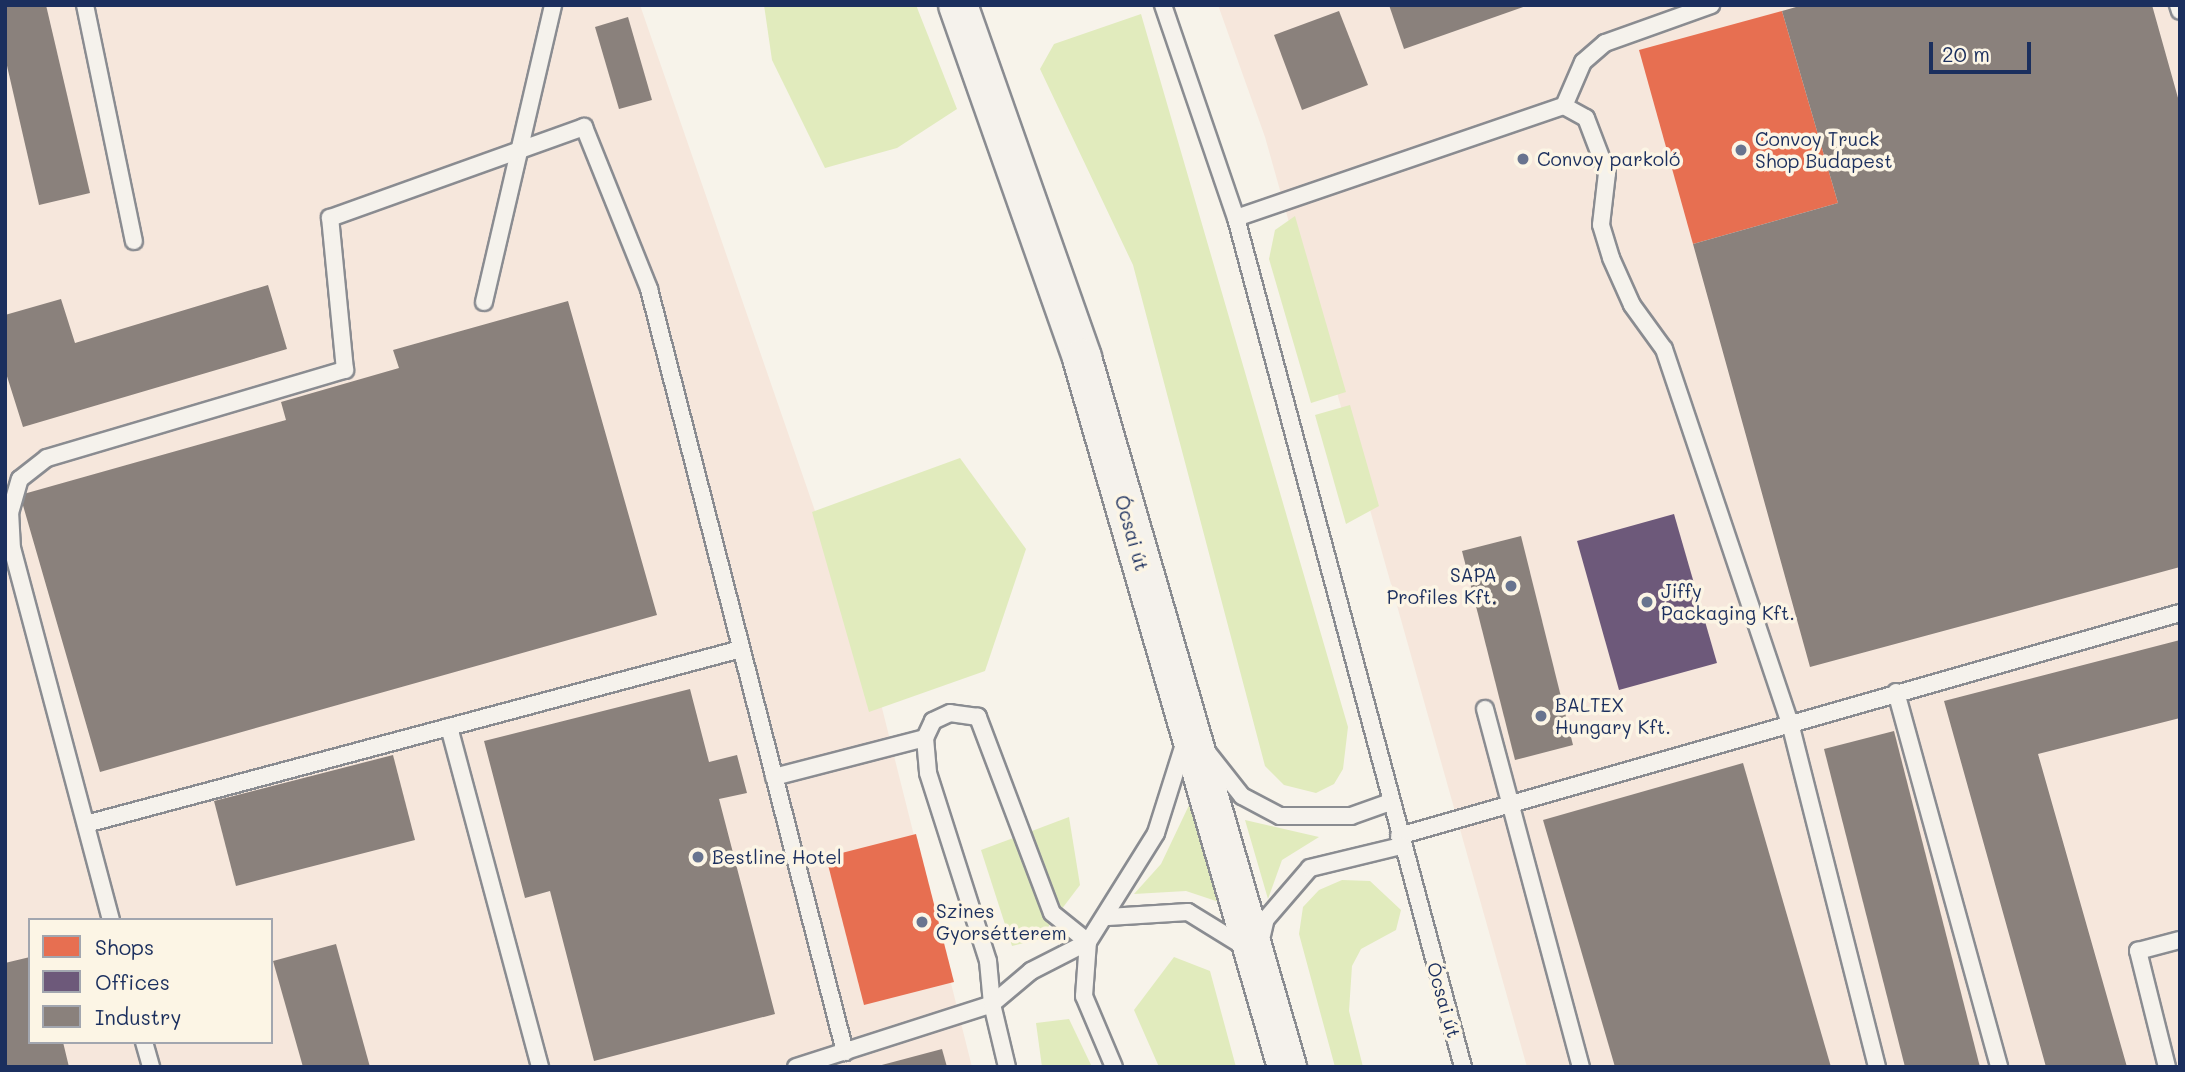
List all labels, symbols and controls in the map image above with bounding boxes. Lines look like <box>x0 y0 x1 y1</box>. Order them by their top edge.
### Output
scale bar <box>1933 28 2035 72</box>
text: 20 m <box>1942 40 1990 67</box>
place label: Convoy Truck Shop Budapest <box>1755 128 1893 172</box>
marker: Convoy Truck Shop Budapest <box>1733 142 1749 158</box>
place label: Convoy parkoló <box>1537 148 1680 170</box>
marker: Convoy parkoló <box>1515 151 1531 167</box>
street label: Ócsai út <box>1110 492 1154 574</box>
place label: SAPA Profiles Kft. <box>1387 564 1497 608</box>
marker: SAPA Profiles Kft. <box>1503 578 1519 594</box>
place label: Jiffy Packaging Kft. <box>1661 580 1795 624</box>
marker: Jiffy Packaging Kft. <box>1639 594 1655 610</box>
place label: BALTEX Hungary Kft. <box>1555 694 1671 738</box>
marker: BALTEX Hungary Kft. <box>1533 708 1549 724</box>
place label: Bestline Hotel <box>712 846 842 868</box>
marker: Bestline Hotel <box>690 849 706 865</box>
place label: Szines Gyorsétterem <box>936 900 1067 944</box>
marker: Szines Gyorsétterem <box>914 914 930 930</box>
legend <box>28 918 273 1044</box>
text: Shops <box>95 933 154 960</box>
street label: Ócsai út <box>1422 959 1466 1041</box>
text: Offices <box>95 968 170 995</box>
text: Industry <box>95 1003 182 1030</box>

